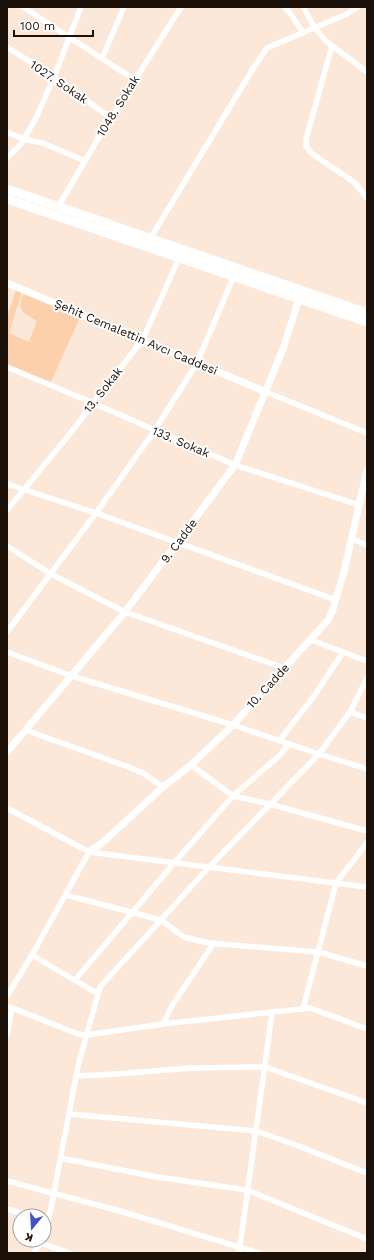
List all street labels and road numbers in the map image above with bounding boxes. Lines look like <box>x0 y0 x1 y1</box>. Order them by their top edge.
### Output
street label: 1027. Sokak <box>27 57 91 107</box>
street label: 1048. Sokak <box>94 73 142 139</box>
street label: Şehit Cemalettin Avcı Caddesi <box>52 296 220 378</box>
street label: 13. Sokak <box>81 364 125 416</box>
street label: 133. Sokak <box>150 424 212 460</box>
street label: 9. Cadde <box>158 516 200 566</box>
street label: 10. Cadde <box>244 661 292 711</box>

